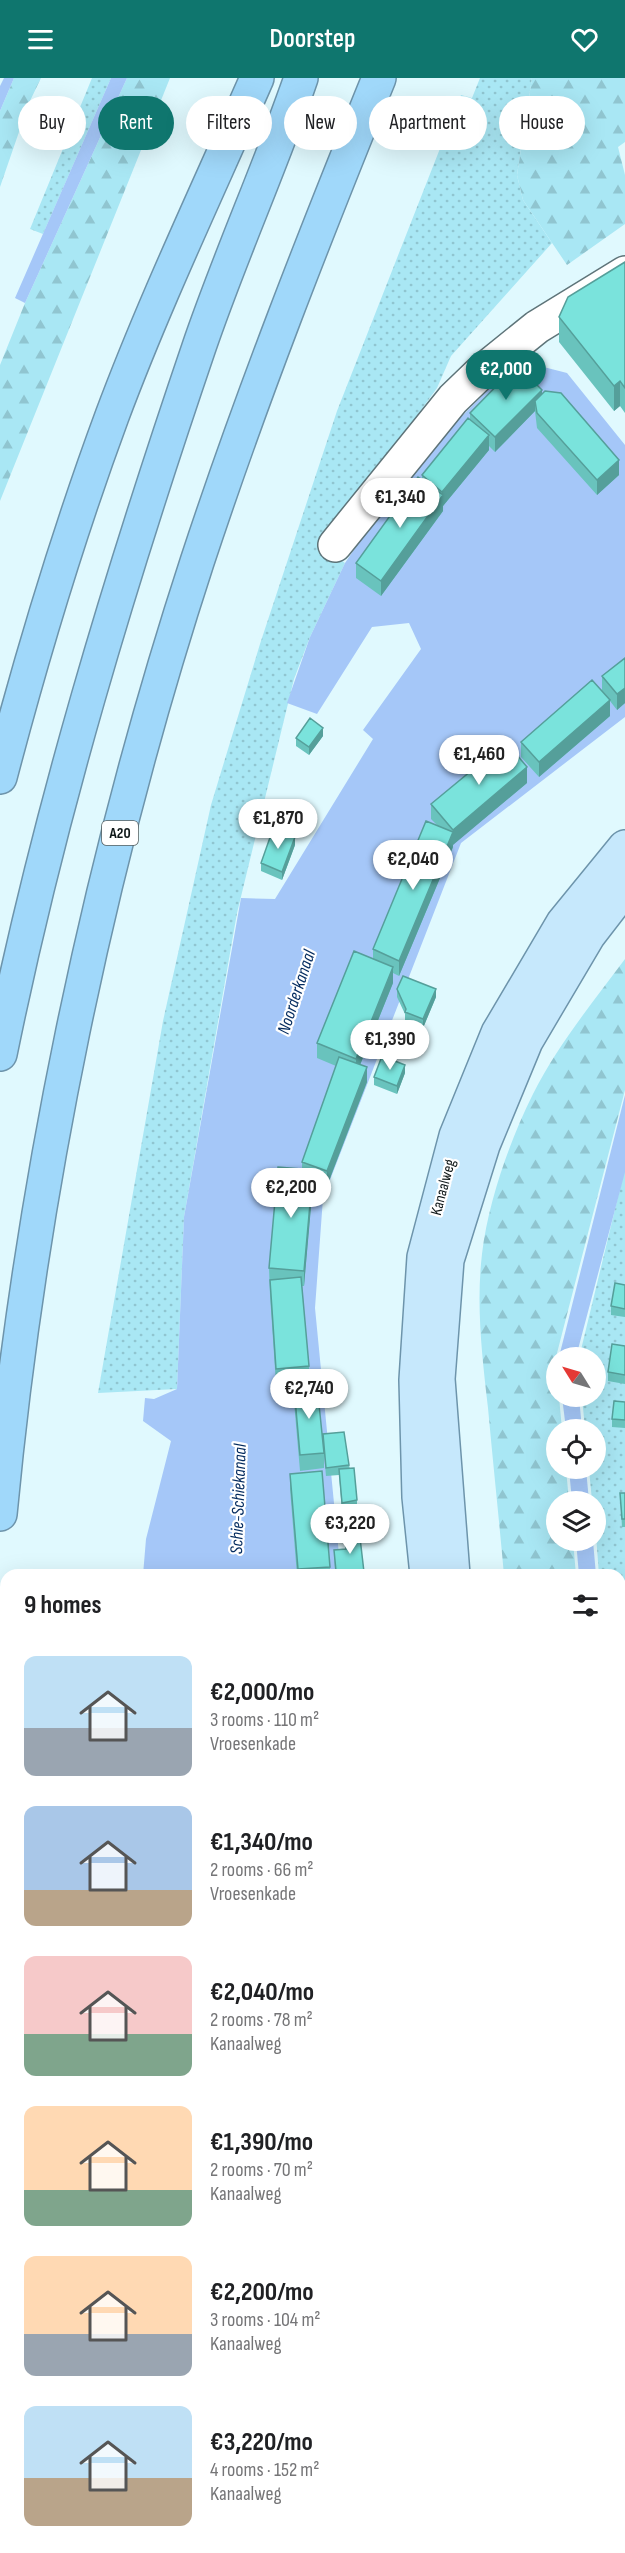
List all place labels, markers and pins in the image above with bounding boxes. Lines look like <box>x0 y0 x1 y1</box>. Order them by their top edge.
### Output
pin: €2,000 <box>457 350 555 401</box>
pin: €1,340 <box>351 478 449 529</box>
pin: €1,460 <box>430 735 528 786</box>
pin: €1,870 <box>229 799 327 850</box>
pin: €2,040 <box>364 840 462 891</box>
pin: €1,390 <box>341 1020 439 1071</box>
pin: €2,200 <box>242 1168 340 1219</box>
pin: €2,740 <box>260 1369 358 1420</box>
pin: €3,220 <box>301 1504 399 1555</box>

